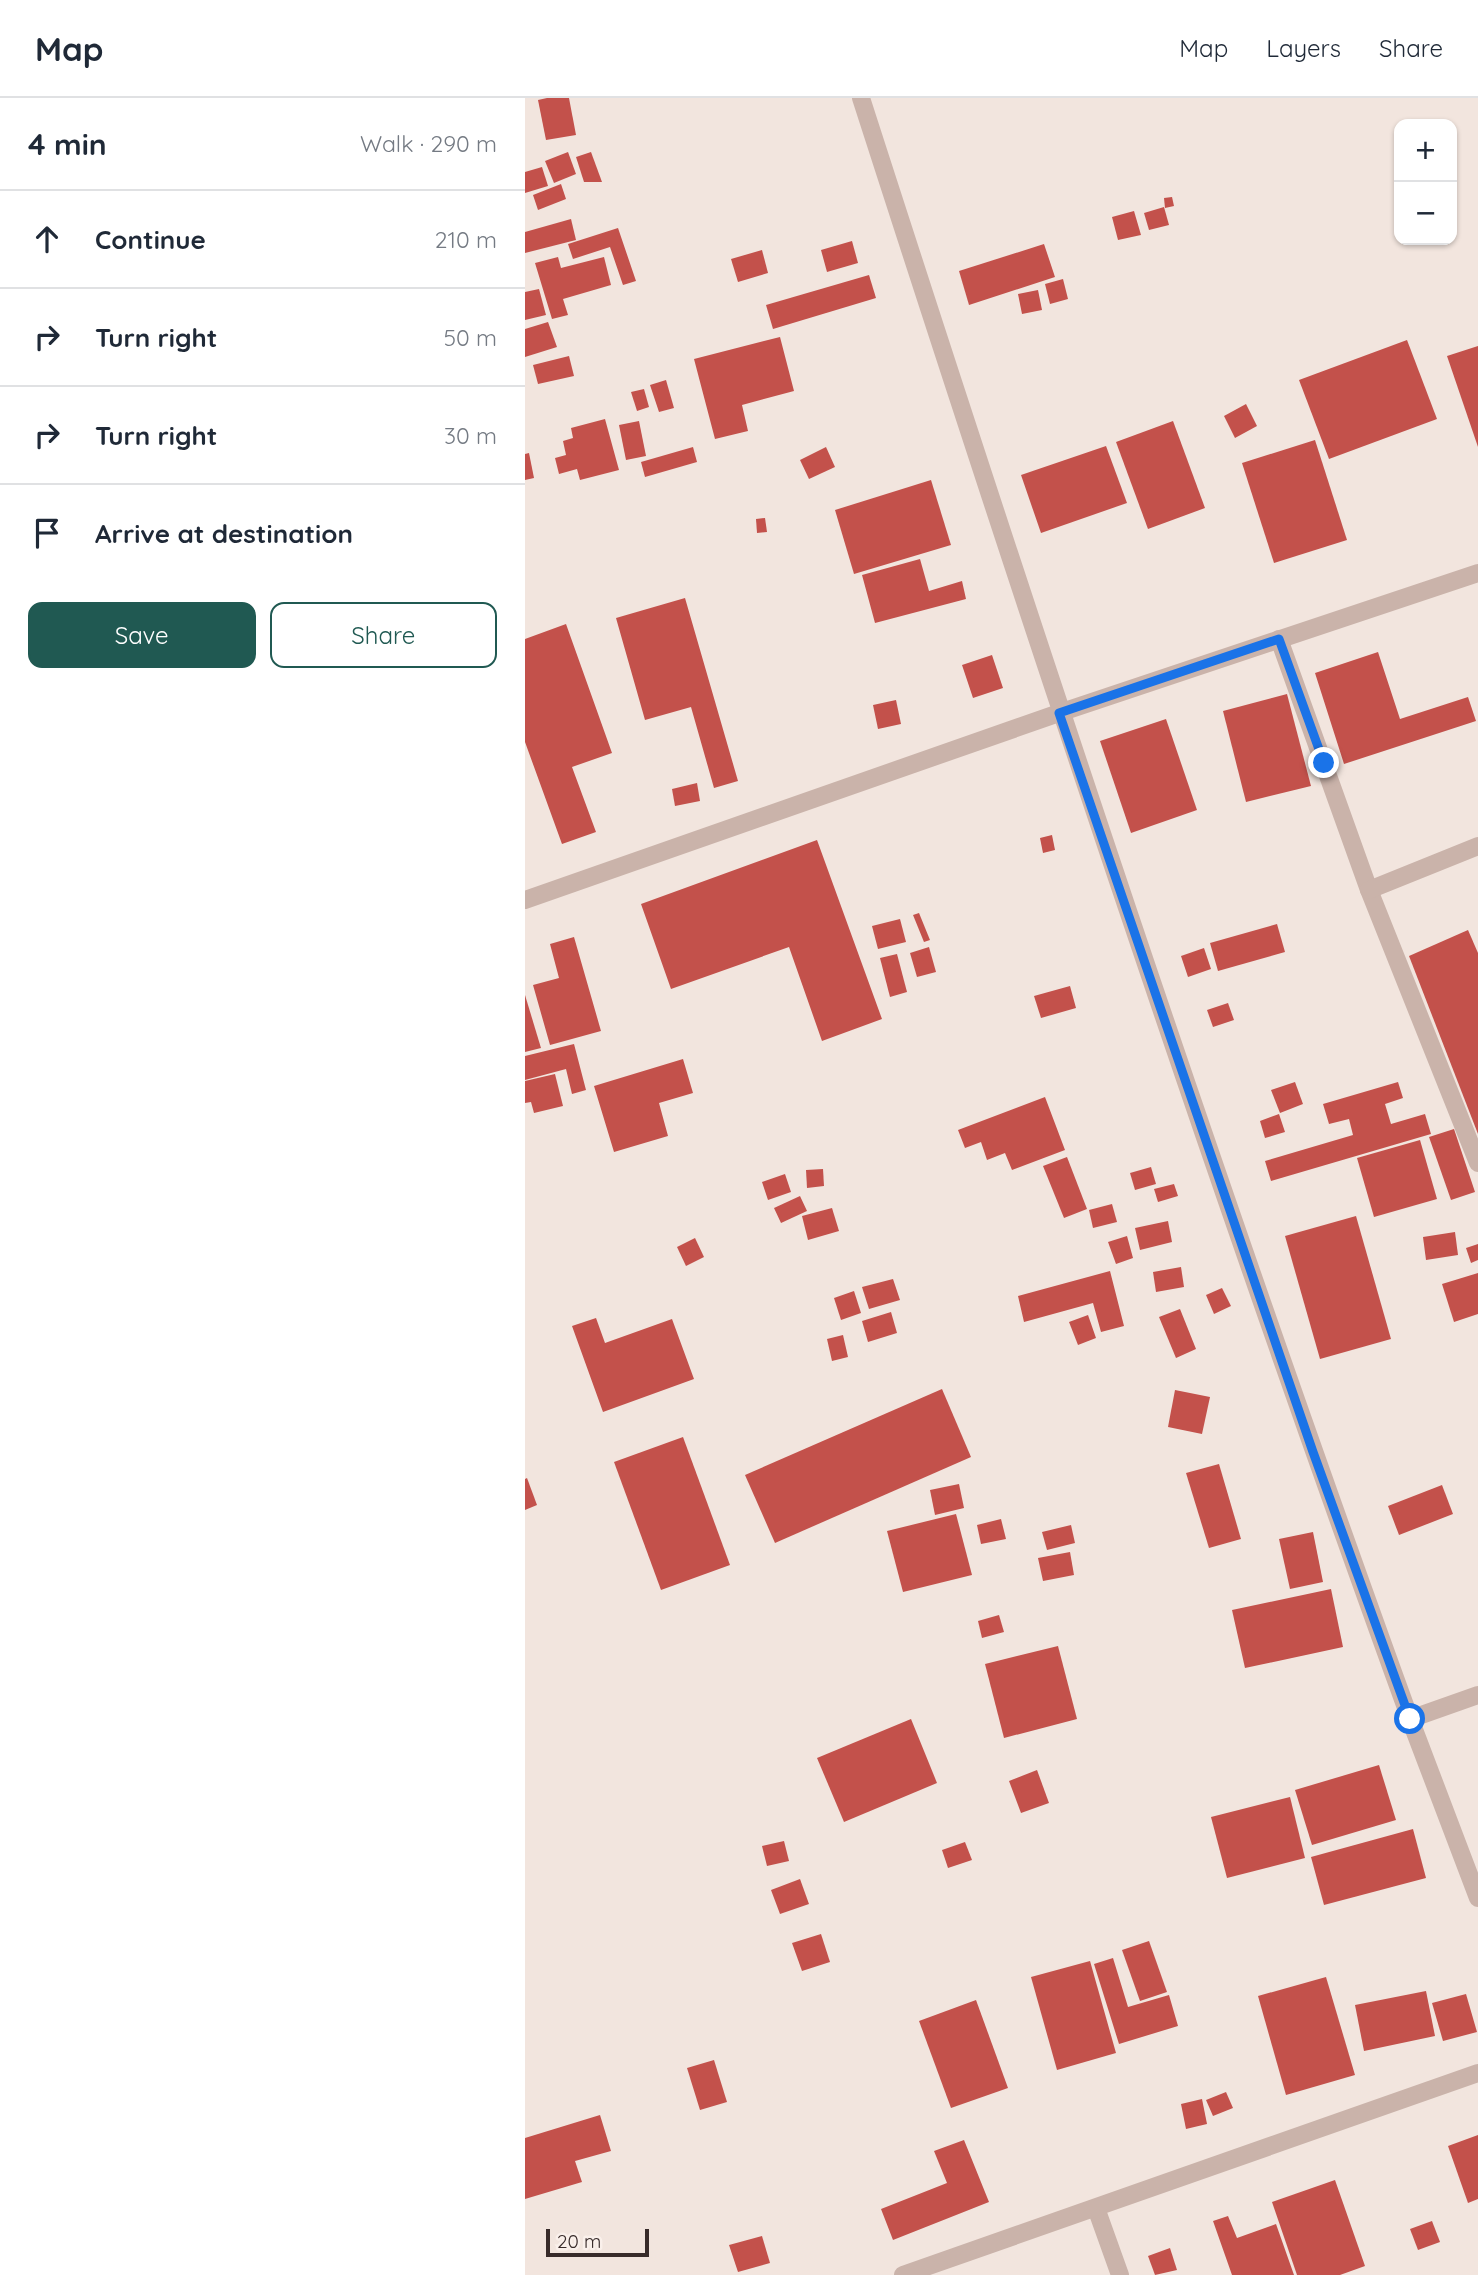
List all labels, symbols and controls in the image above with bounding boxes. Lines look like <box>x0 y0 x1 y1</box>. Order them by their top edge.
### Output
text: Map <box>35 28 103 69</box>
text: Map <box>1179 33 1228 63</box>
text: Layers <box>1266 33 1341 63</box>
text: Share <box>1379 33 1443 63</box>
map controls <box>1394 119 1457 245</box>
button: + <box>1394 119 1457 182</box>
text: 4 min <box>28 125 107 163</box>
text: Walk · 290 m <box>360 129 497 158</box>
button: − <box>1394 182 1457 245</box>
icon: ahead <box>28 220 66 258</box>
text: Continue <box>95 223 206 256</box>
text: 210 m <box>435 225 497 254</box>
icon: right <box>28 318 66 356</box>
text: Turn right <box>95 321 217 354</box>
text: 50 m <box>444 323 497 352</box>
icon: right <box>28 416 66 454</box>
text: Turn right <box>95 419 217 452</box>
text: 30 m <box>444 421 497 450</box>
icon: arrive <box>28 514 66 552</box>
text: Arrive at destination <box>95 517 353 550</box>
button: Save <box>28 602 256 668</box>
button: Share <box>270 602 497 668</box>
route end <box>1308 747 1339 778</box>
route start <box>1394 1703 1425 1734</box>
scale bar <box>546 2226 649 2258</box>
text: 20 m <box>557 2229 601 2253</box>

